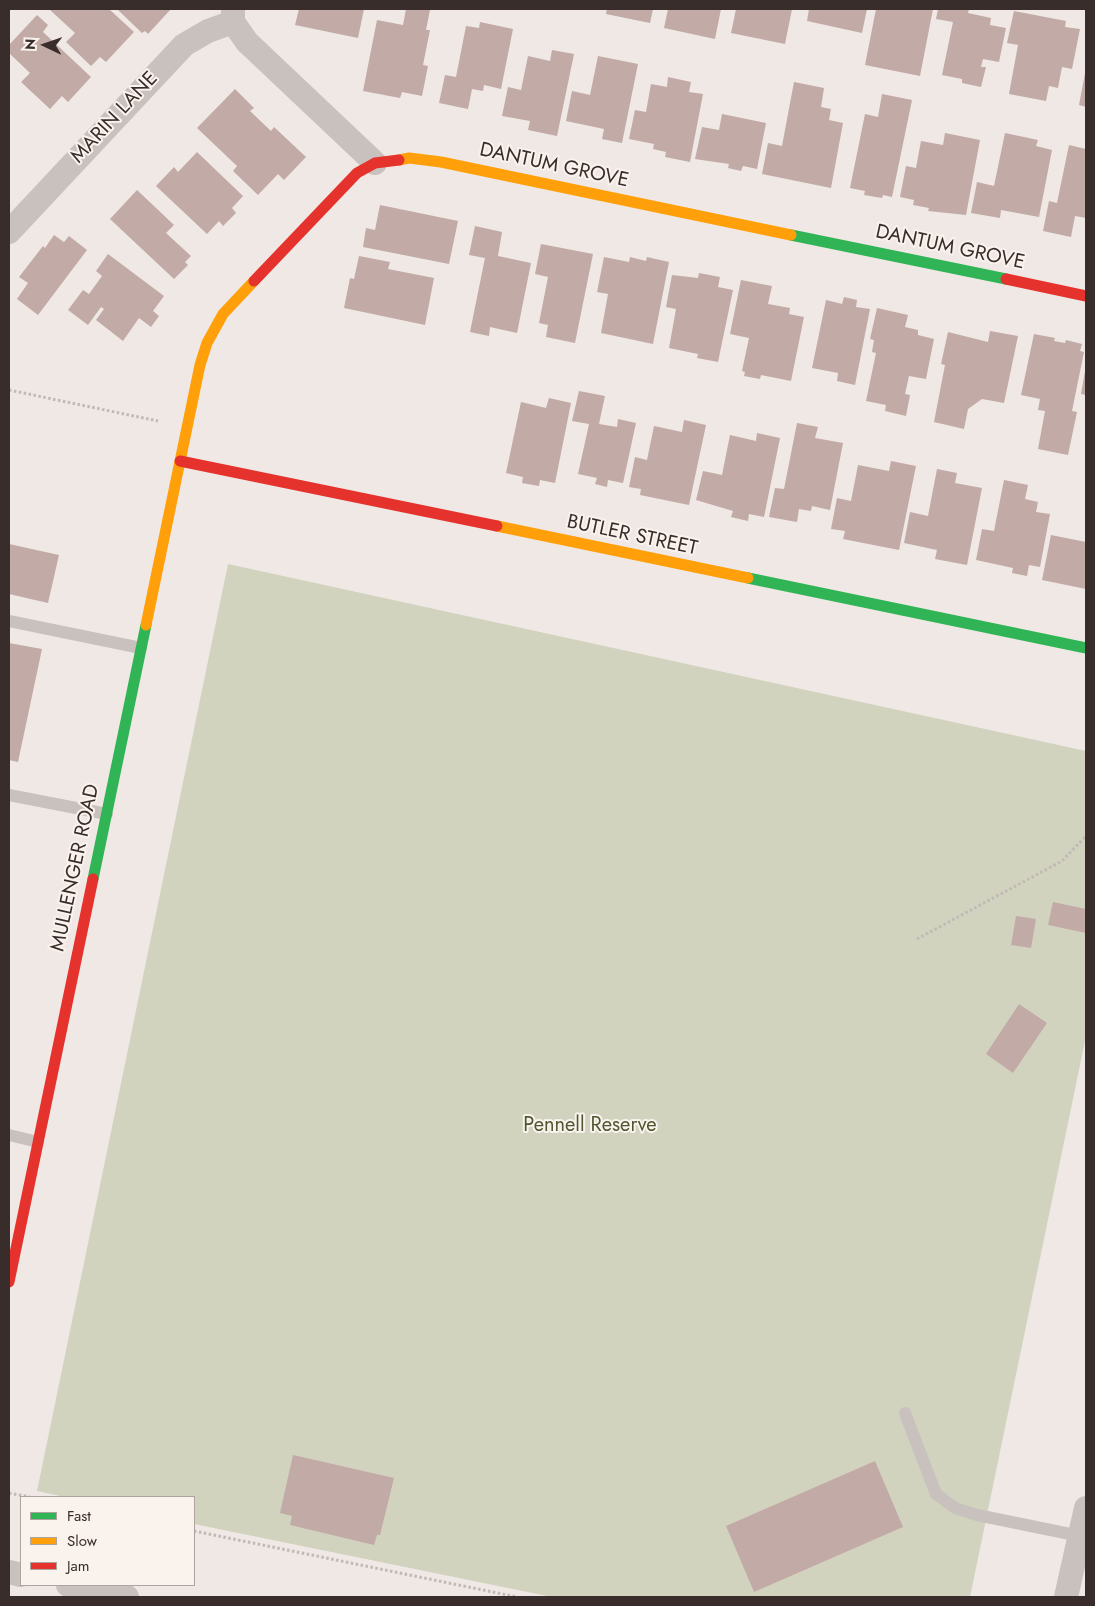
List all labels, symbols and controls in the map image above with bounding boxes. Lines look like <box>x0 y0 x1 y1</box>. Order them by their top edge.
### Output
north arrow <box>20 20 70 70</box>
text: N <box>20 38 40 50</box>
street label: MARIN LANE <box>67 67 163 169</box>
street label: DANTUM GROVE <box>477 138 631 194</box>
street label: DANTUM GROVE <box>873 220 1027 276</box>
street label: BUTLER STREET <box>564 510 700 562</box>
street label: MULLENGER ROAD <box>47 782 105 954</box>
park label: Pennell Reserve <box>523 1114 657 1138</box>
legend <box>20 1496 195 1586</box>
text: Fast <box>67 1505 91 1527</box>
text: Slow <box>67 1530 97 1552</box>
text: Jam <box>67 1555 90 1577</box>

